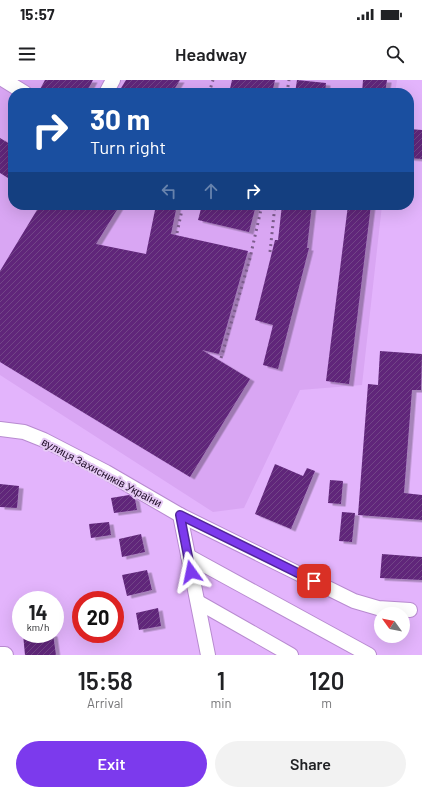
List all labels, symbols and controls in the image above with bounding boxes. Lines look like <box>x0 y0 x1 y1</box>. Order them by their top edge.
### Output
text: 15:57 <box>20 5 54 23</box>
icon: menu <box>16 43 38 65</box>
text: Headway <box>175 43 247 65</box>
icon: search <box>384 43 406 65</box>
text: 30 m <box>90 102 150 136</box>
icon: right <box>24 104 76 156</box>
text: Turn right <box>90 136 166 158</box>
icon: left <box>158 180 180 202</box>
icon: ahead <box>200 180 222 202</box>
icon: right <box>242 180 264 202</box>
street label: вулиця Захисників України <box>40 435 164 509</box>
position arrow <box>170 551 212 593</box>
pin <box>297 564 331 598</box>
icon: arrive <box>303 570 325 592</box>
speed limit sign: 20 <box>72 591 124 643</box>
text: 14 <box>28 600 48 624</box>
north arrow <box>374 607 410 643</box>
map controls <box>374 607 410 643</box>
text: km/h <box>27 621 49 633</box>
text: 15:58 <box>78 666 133 695</box>
text: 1 <box>217 666 225 695</box>
text: 120 <box>309 666 344 695</box>
text: Arrival <box>87 695 123 711</box>
text: min <box>210 695 231 711</box>
text: m <box>321 695 332 711</box>
button: Exit <box>16 741 207 787</box>
button: Share <box>215 741 406 787</box>

